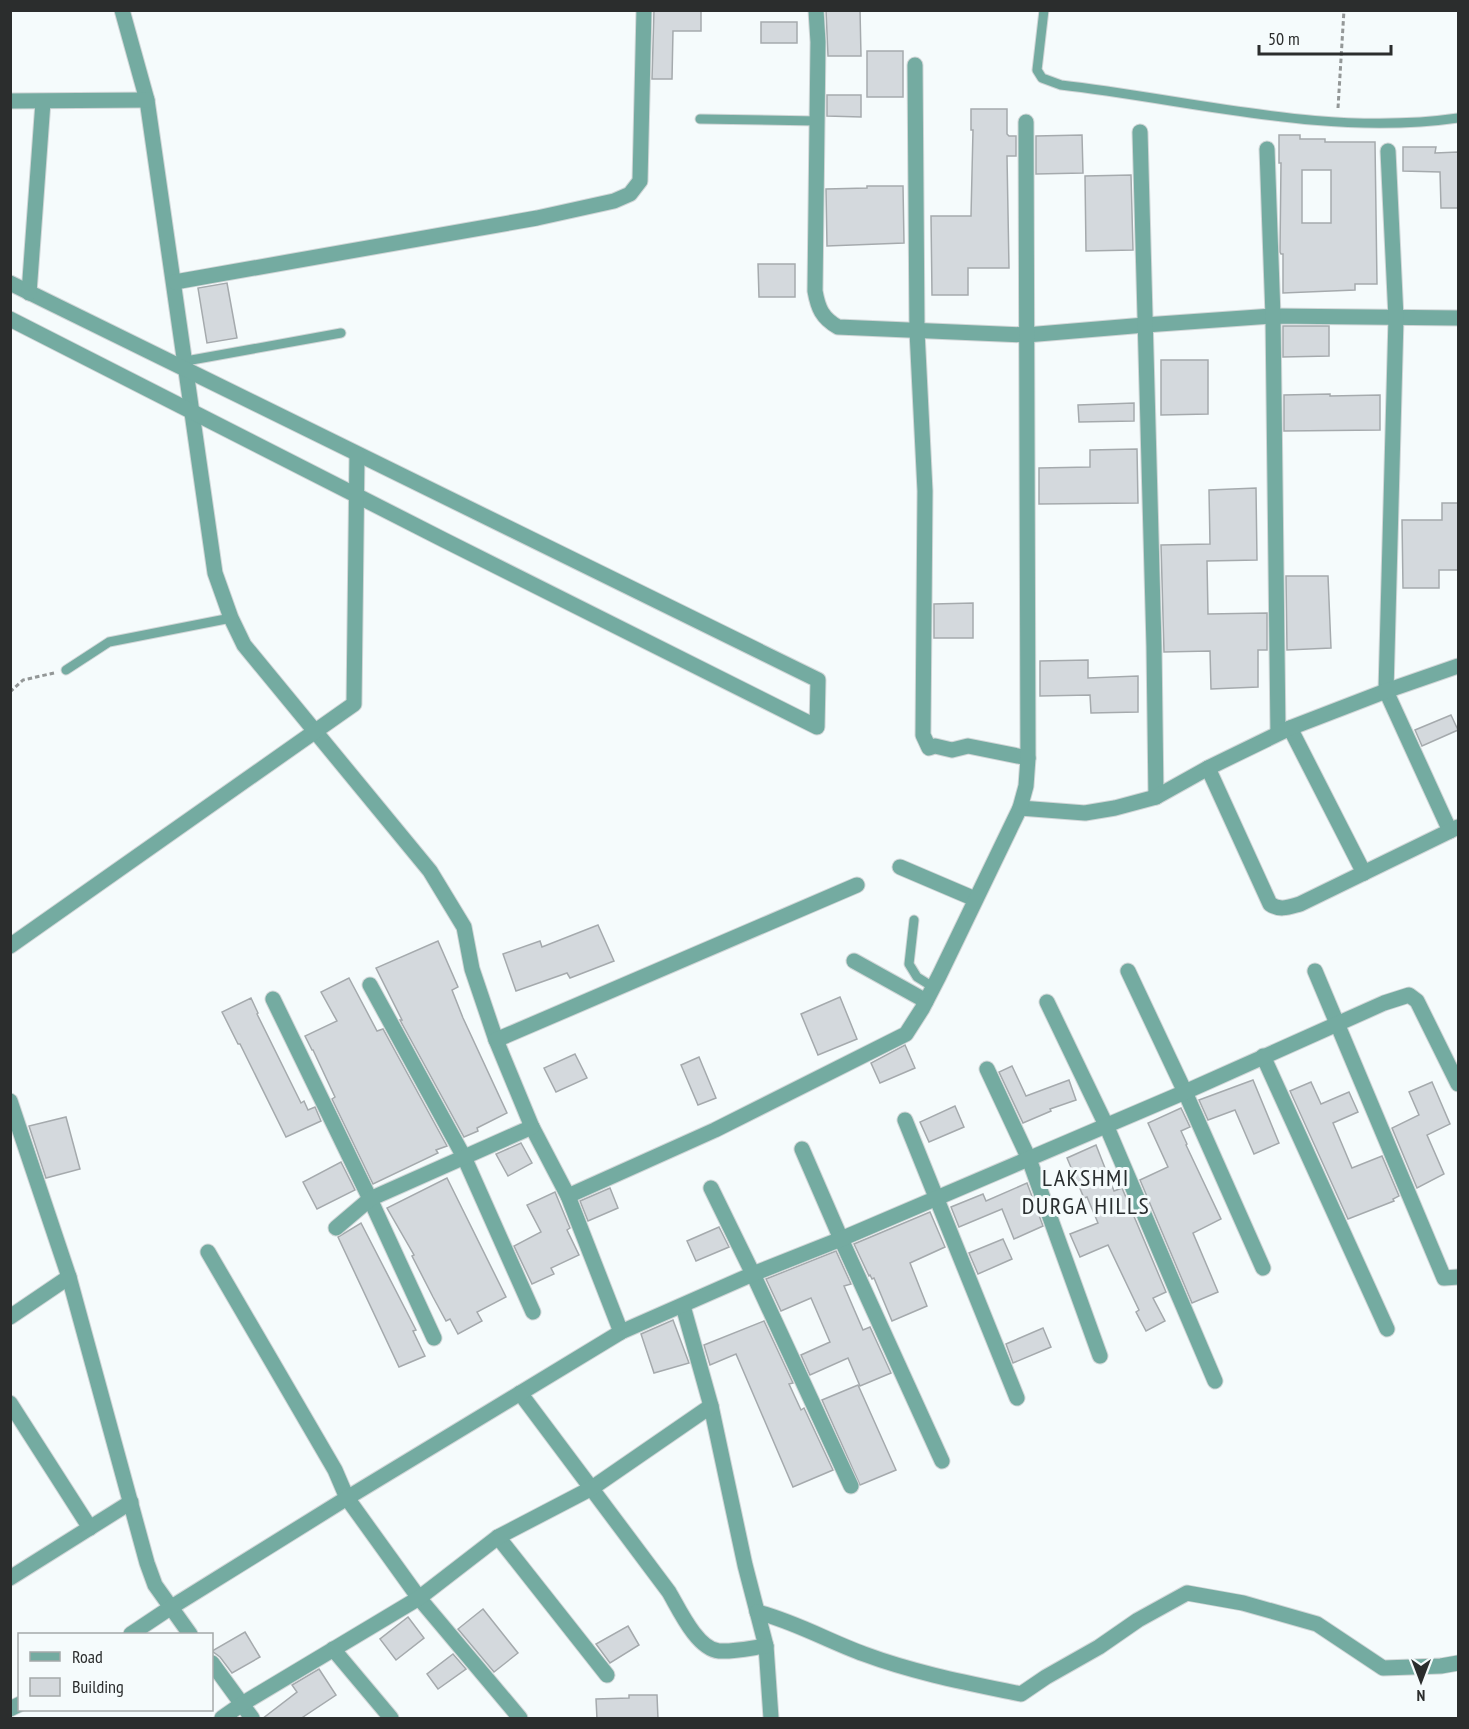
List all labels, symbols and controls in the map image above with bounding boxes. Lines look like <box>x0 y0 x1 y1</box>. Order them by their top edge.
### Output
scale bar <box>1259 18 1391 56</box>
text: 50 m <box>1268 27 1300 50</box>
district label: LAKSHMI DURGA HILLS <box>1022 1162 1150 1221</box>
legend <box>18 1633 213 1711</box>
text: Road <box>72 1645 103 1668</box>
north arrow <box>1391 1651 1451 1711</box>
text: Building <box>72 1675 124 1698</box>
text: N <box>1417 1686 1425 1706</box>

